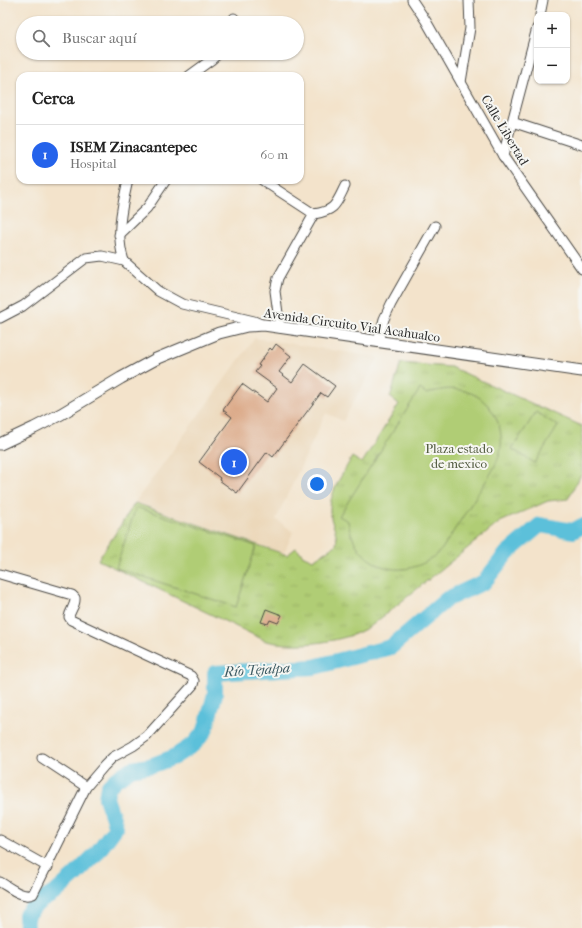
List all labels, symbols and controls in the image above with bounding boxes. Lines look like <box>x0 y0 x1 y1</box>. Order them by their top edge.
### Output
map controls <box>534 12 570 84</box>
button: + <box>534 12 570 48</box>
search box <box>16 16 304 60</box>
icon: search <box>30 27 52 49</box>
text: Buscar aquí <box>62 29 137 47</box>
button: − <box>534 48 570 84</box>
text: Cerca <box>32 88 74 108</box>
street label: Calle Libertad <box>478 92 532 169</box>
text: ISEM Zinacantepec <box>70 138 197 156</box>
text: 1 <box>43 147 47 162</box>
text: 60 m <box>260 147 288 162</box>
text: Hospital <box>70 156 117 171</box>
street label: Avenida Circuito Vial Acahualco <box>262 305 442 345</box>
park label: Plaza estado de mexico <box>425 441 493 471</box>
pin: 1 <box>221 447 247 477</box>
your location <box>307 474 327 494</box>
water label: Río Tejalpa <box>222 659 291 681</box>

